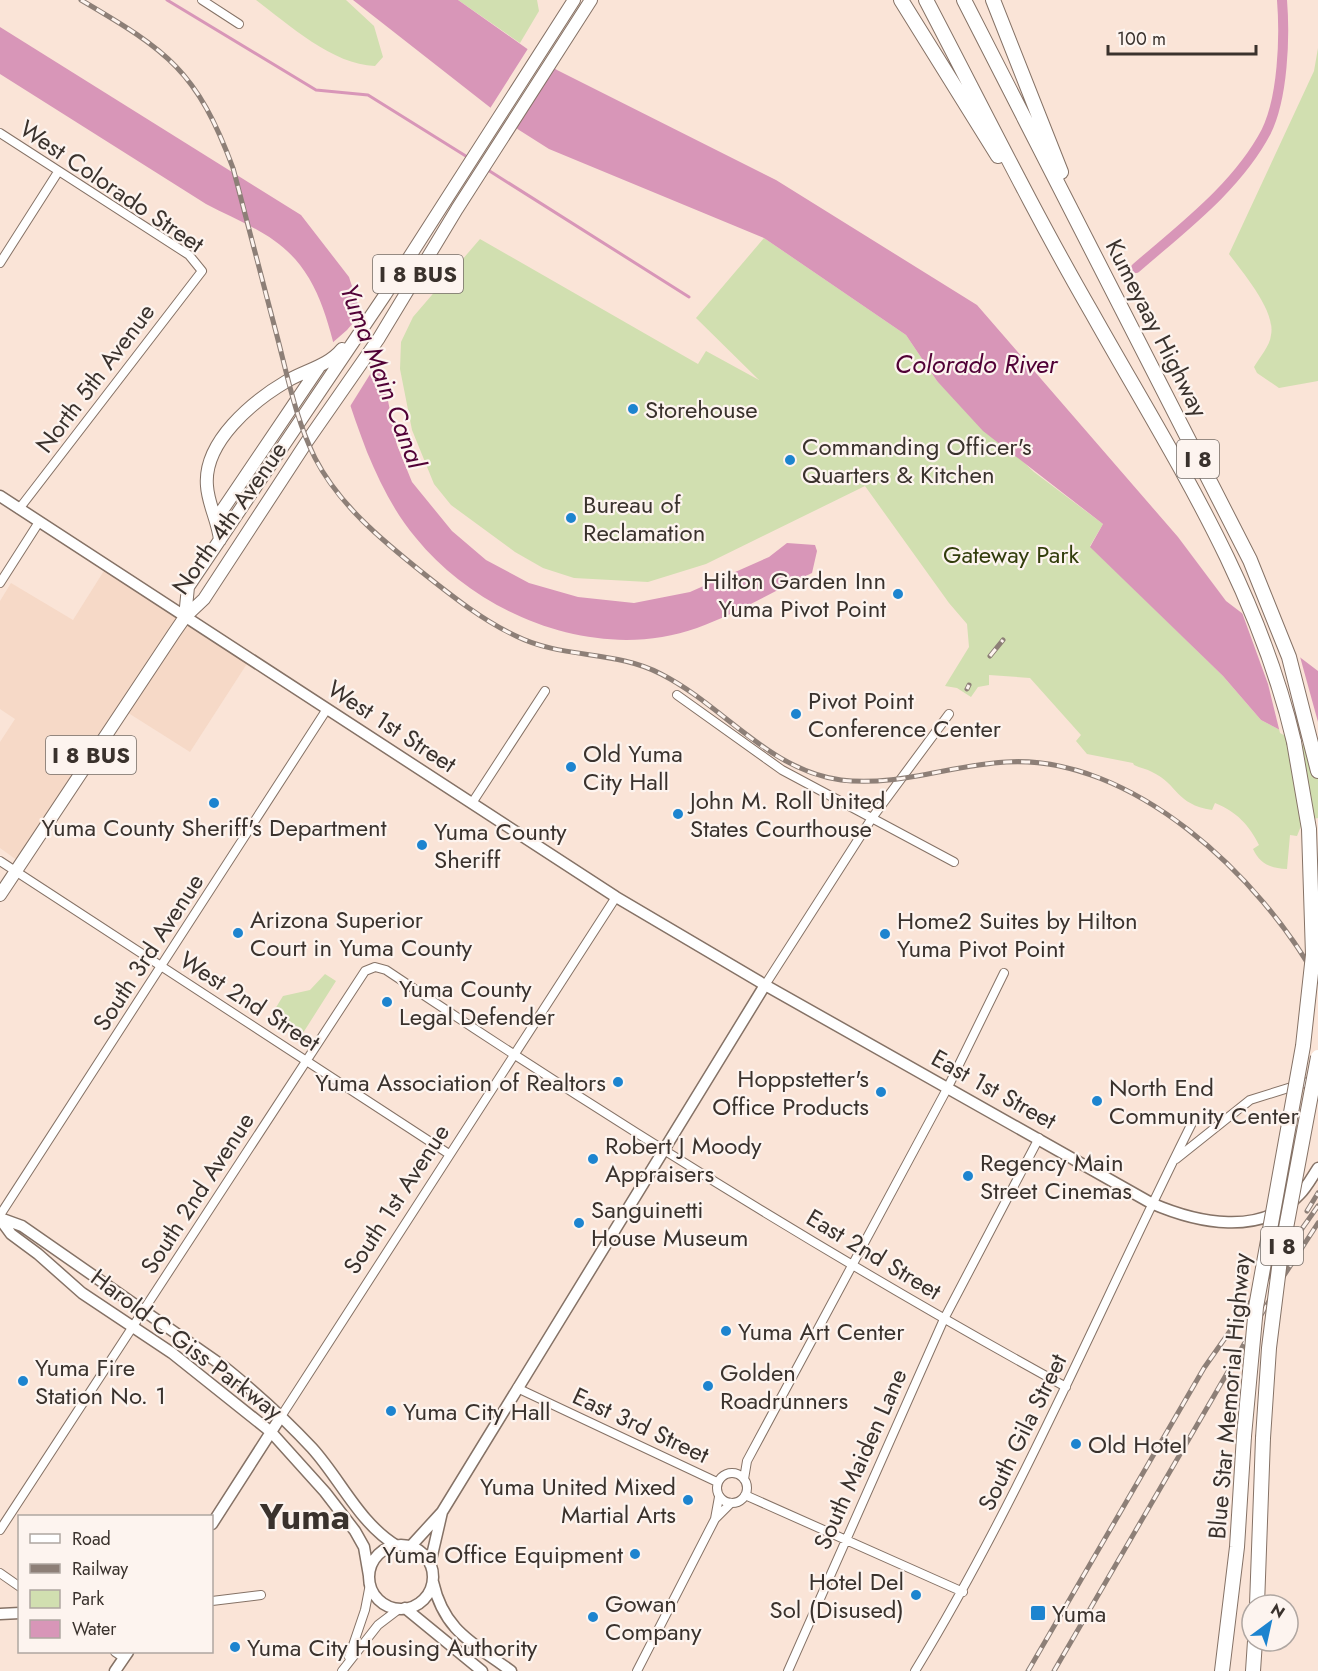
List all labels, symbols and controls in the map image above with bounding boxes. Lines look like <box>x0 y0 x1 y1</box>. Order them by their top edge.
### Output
scale bar <box>1108 18 1256 56</box>
text: 100 m <box>1117 26 1166 52</box>
street label: West Colorado Street <box>13 111 212 261</box>
street label: Kumeyaay Highway <box>1097 233 1217 423</box>
road number: I 8 BUS <box>373 255 463 293</box>
water label: Yuma Main Canal <box>330 278 436 475</box>
street label: North 5th Avenue <box>27 296 163 460</box>
water label: Colorado River <box>895 345 1059 383</box>
place label: Storehouse <box>645 392 758 427</box>
marker: Storehouse <box>626 402 640 416</box>
place label: Commanding Officer's Quarters & Kitchen <box>802 429 1032 492</box>
street label: North 4th Avenue <box>163 434 295 602</box>
road number: I 8 <box>1177 440 1219 478</box>
marker: Commanding Officer's Quarters & Kitchen <box>783 453 797 467</box>
place label: Bureau of Reclamation <box>583 487 705 550</box>
marker: Bureau of Reclamation <box>564 511 578 525</box>
park label: Gateway Park <box>943 537 1080 572</box>
place label: Hilton Garden Inn Yuma Pivot Point <box>703 563 886 626</box>
marker: Hilton Garden Inn Yuma Pivot Point <box>891 587 905 601</box>
street label: West 1st Street <box>321 671 464 781</box>
place label: Pivot Point Conference Center <box>808 683 1002 746</box>
marker: Pivot Point Conference Center <box>789 707 803 721</box>
road number: I 8 BUS <box>46 736 136 774</box>
place label: Old Yuma City Hall <box>583 736 683 799</box>
marker: Old Yuma City Hall <box>564 760 578 774</box>
place label: John M. Roll United States Courthouse <box>687 783 886 846</box>
marker: Yuma County Sheriff's Department <box>207 796 221 810</box>
marker: John M. Roll United States Courthouse <box>671 807 685 821</box>
place label: Yuma County Sheriff's Department <box>42 810 387 845</box>
place label: Yuma County Sheriff <box>434 814 567 877</box>
marker: Yuma County Sheriff <box>415 838 429 852</box>
street label: South 3rd Avenue <box>84 866 212 1038</box>
place label: Arizona Superior Court in Yuma County <box>250 902 472 965</box>
place label: Home2 Suites by Hilton Yuma Pivot Point <box>897 903 1138 966</box>
marker: Arizona Superior Court in Yuma County <box>231 926 245 940</box>
marker: Home2 Suites by Hilton Yuma Pivot Point <box>878 927 892 941</box>
street label: West 2nd Street <box>173 942 327 1060</box>
place label: Yuma County Legal Defender <box>399 971 556 1034</box>
marker: Yuma County Legal Defender <box>380 995 394 1009</box>
street label: East 1st Street <box>925 1040 1063 1138</box>
place label: Hoppstetter's Office Products <box>712 1061 869 1124</box>
place label: Yuma Association of Realtors <box>315 1065 606 1100</box>
place label: North End Community Center <box>1109 1070 1299 1133</box>
marker: Yuma Association of Realtors <box>611 1075 625 1089</box>
marker: Hoppstetter's Office Products <box>874 1085 888 1099</box>
marker: North End Community Center <box>1090 1094 1104 1108</box>
street label: South 2nd Avenue <box>132 1105 262 1281</box>
street label: South 1st Avenue <box>334 1117 458 1281</box>
place label: Robert J Moody Appraisers <box>605 1128 762 1191</box>
place label: Regency Main Street Cinemas <box>980 1145 1132 1208</box>
marker: Robert J Moody Appraisers <box>586 1152 600 1166</box>
marker: Regency Main Street Cinemas <box>961 1169 975 1183</box>
place label: Sanguinetti House Museum <box>591 1192 749 1255</box>
street label: East 2nd Street <box>800 1200 948 1308</box>
marker: Sanguinetti House Museum <box>572 1216 586 1230</box>
road number: I 8 <box>1261 1227 1303 1265</box>
street label: Blue Star Memorial Highway <box>1199 1251 1259 1541</box>
street label: Harold C Giss Parkway <box>84 1260 291 1428</box>
place label: Yuma Art Center <box>738 1314 905 1349</box>
marker: Yuma Art Center <box>719 1324 733 1338</box>
street label: South Gila Street <box>969 1347 1075 1516</box>
place label: Yuma Fire Station No. 1 <box>35 1350 166 1413</box>
place label: Golden Roadrunners <box>720 1355 848 1418</box>
street label: South Maiden Lane <box>804 1363 916 1555</box>
marker: Yuma Fire Station No. 1 <box>16 1374 30 1388</box>
street label: East 3rd Street <box>567 1378 715 1472</box>
marker: Golden Roadrunners <box>701 1379 715 1393</box>
place label: Yuma City Hall <box>403 1394 551 1429</box>
marker: Yuma City Hall <box>384 1404 398 1418</box>
place label: Old Hotel <box>1088 1427 1187 1462</box>
marker: Old Hotel <box>1069 1437 1083 1451</box>
place label: Yuma United Mixed Martial Arts <box>480 1469 676 1532</box>
district label: Yuma <box>259 1490 350 1542</box>
marker: Yuma United Mixed Martial Arts <box>681 1493 695 1507</box>
legend <box>18 1515 213 1653</box>
text: Road <box>72 1526 111 1552</box>
place label: Yuma Office Equipment <box>383 1537 623 1572</box>
marker: Yuma Office Equipment <box>628 1547 642 1561</box>
text: Railway <box>72 1556 128 1582</box>
place label: Hotel Del Sol (Disused) <box>770 1564 904 1627</box>
text: Park <box>72 1586 104 1612</box>
place label: Gowan Company <box>605 1586 702 1649</box>
marker: Hotel Del Sol (Disused) <box>909 1588 923 1602</box>
north arrow <box>1240 1593 1300 1653</box>
place label: Yuma <box>1052 1596 1106 1631</box>
text: N <box>1266 1598 1289 1624</box>
marker: Yuma <box>1029 1604 1047 1622</box>
marker: Gowan Company <box>586 1610 600 1624</box>
text: Water <box>72 1616 117 1642</box>
place label: Yuma City Housing Authority <box>247 1630 538 1665</box>
marker: Yuma City Housing Authority <box>228 1640 242 1654</box>

